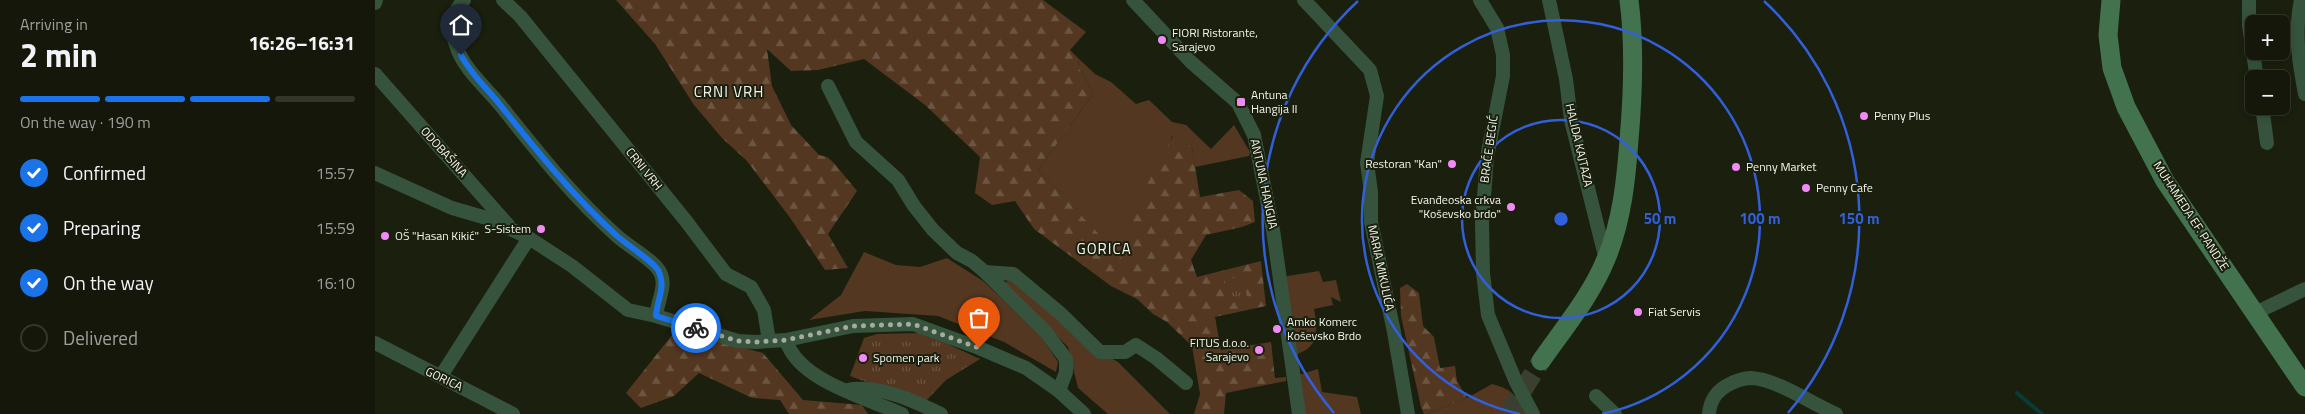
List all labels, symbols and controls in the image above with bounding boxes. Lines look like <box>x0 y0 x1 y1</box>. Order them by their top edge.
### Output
pin <box>440 4 482 55</box>
icon: home <box>447 11 475 39</box>
text: Arriving in <box>20 12 88 36</box>
map controls <box>2245 15 2290 115</box>
button: + <box>2245 15 2290 60</box>
place label: FIORI Ristorante, Sarajevo <box>1172 23 1258 56</box>
text: 16:26–16:31 <box>248 28 355 57</box>
text: 2 min <box>20 31 98 79</box>
marker: FIORI Ristorante, Sarajevo <box>1156 34 1168 46</box>
button: − <box>2245 70 2290 115</box>
district label: CRNI VRH <box>694 80 764 103</box>
place label: Antuna Hangija II <box>1251 85 1298 118</box>
marker: Antuna Hangija II <box>1235 96 1247 108</box>
street label: HALIDA KAJTAZA <box>1561 101 1598 189</box>
place label: Penny Plus <box>1874 106 1931 125</box>
text: On the way · 190 m <box>20 110 151 134</box>
marker: Penny Plus <box>1858 110 1870 122</box>
street label: BRAĆE BEGIĆ <box>1474 113 1503 184</box>
street label: ODOBAŠINA <box>416 122 472 181</box>
street label: ANTUNA HANGIJA <box>1246 137 1283 231</box>
street label: CRNI VRH <box>621 143 668 194</box>
place label: Restoran "Kan" <box>1365 154 1442 173</box>
place label: Penny Market <box>1746 157 1817 176</box>
street label: MUHAMEDA EF. PANDŽE <box>2149 157 2234 275</box>
text: Confirmed <box>63 158 146 187</box>
marker: Restoran "Kan" <box>1446 158 1458 170</box>
icon: check <box>20 159 48 187</box>
text: 15:57 <box>316 161 355 185</box>
marker: Penny Market <box>1730 161 1742 173</box>
place label: Penny Cafe <box>1816 178 1873 197</box>
marker: Penny Cafe <box>1800 182 1812 194</box>
place label: Evanđeoska crkva "Koševsko brdo" <box>1411 190 1501 223</box>
marker: Evanđeoska crkva "Koševsko brdo" <box>1505 201 1517 213</box>
text: 50 m <box>1644 207 1676 230</box>
text: 100 m <box>1739 207 1781 230</box>
text: 150 m <box>1838 207 1880 230</box>
centre of rings <box>1552 210 1570 228</box>
text: Preparing <box>63 213 140 242</box>
icon: check <box>20 214 48 242</box>
text: 15:59 <box>316 216 355 240</box>
place label: S-Sistem <box>485 219 531 238</box>
marker: S-Sistem <box>535 223 547 235</box>
street label: MARIA MIKULIĆA <box>1363 223 1400 313</box>
place label: OŠ "Hasan Kikić" <box>395 226 479 245</box>
marker: OŠ "Hasan Kikić" <box>379 230 391 242</box>
district label: GORICA <box>1076 237 1132 260</box>
text: On the way <box>63 268 154 297</box>
icon: check <box>20 269 48 297</box>
text: 16:10 <box>316 271 355 295</box>
pin <box>958 297 1000 348</box>
place label: Fiat Servis <box>1648 302 1701 321</box>
courier <box>671 303 721 353</box>
icon: bag <box>965 304 993 332</box>
marker: Fiat Servis <box>1632 306 1644 318</box>
place label: Amko Komerc Koševsko Brdo <box>1287 312 1361 345</box>
icon: bike <box>682 314 710 342</box>
text: Delivered <box>63 323 138 352</box>
marker: Amko Komerc Koševsko Brdo <box>1271 323 1283 335</box>
place label: FITUS d.o.o. Sarajevo <box>1190 333 1249 366</box>
marker: FITUS d.o.o. Sarajevo <box>1253 344 1265 356</box>
place label: Spomen park <box>873 348 940 367</box>
marker: Spomen park <box>857 352 869 364</box>
street label: GORICA <box>422 362 466 395</box>

